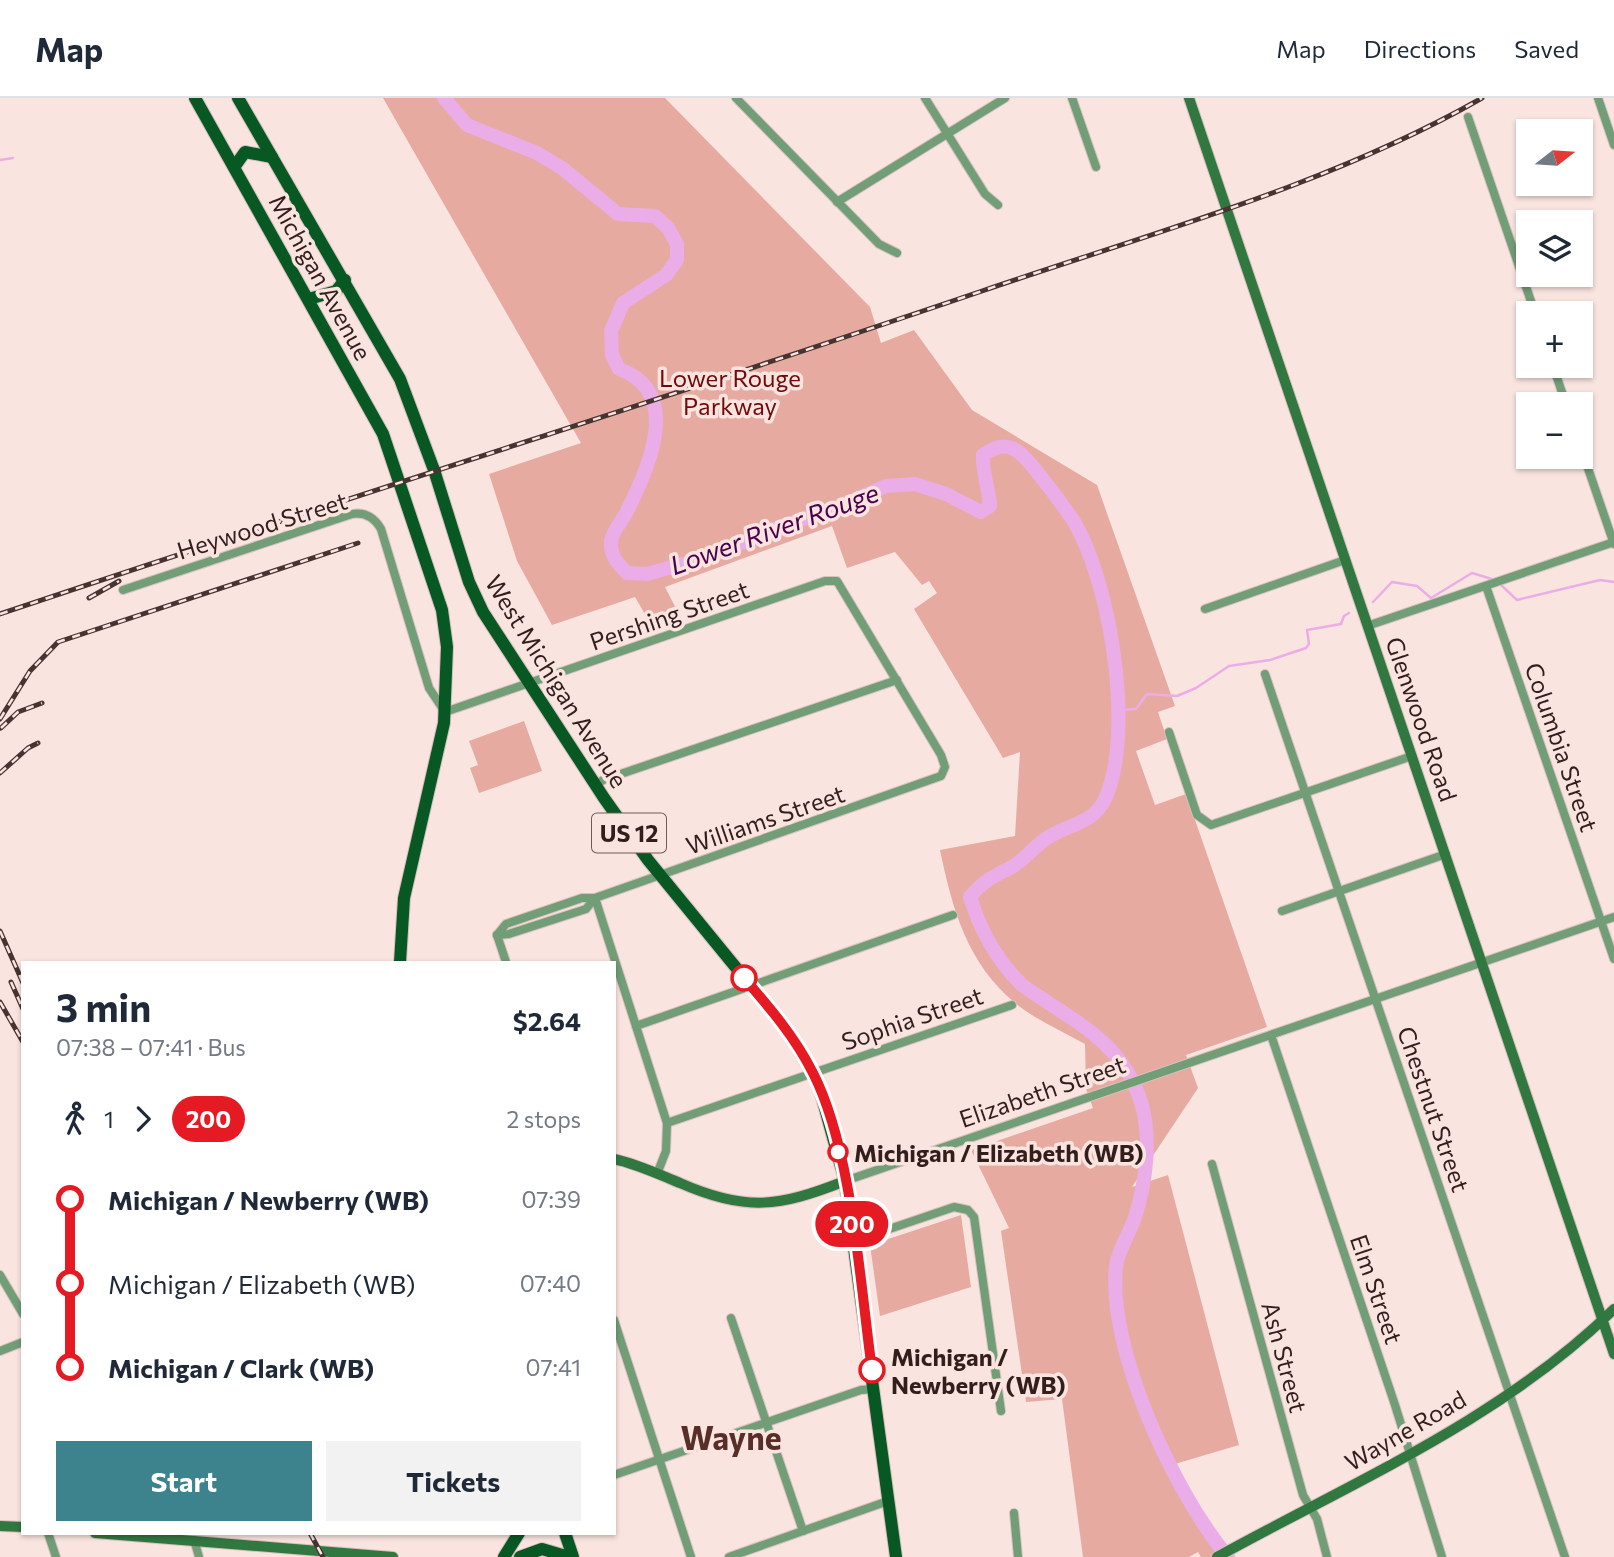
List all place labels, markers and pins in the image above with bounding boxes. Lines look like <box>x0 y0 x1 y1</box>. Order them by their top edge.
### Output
unlabelled marker <box>731 965 757 991</box>
place label: Michigan / Elizabeth (WB) <box>854 1138 1144 1167</box>
marker: Michigan / Elizabeth (WB) <box>828 1142 848 1162</box>
place label: Michigan / Newberry (WB) <box>891 1342 1066 1399</box>
marker: Michigan / Newberry (WB) <box>859 1357 885 1383</box>

